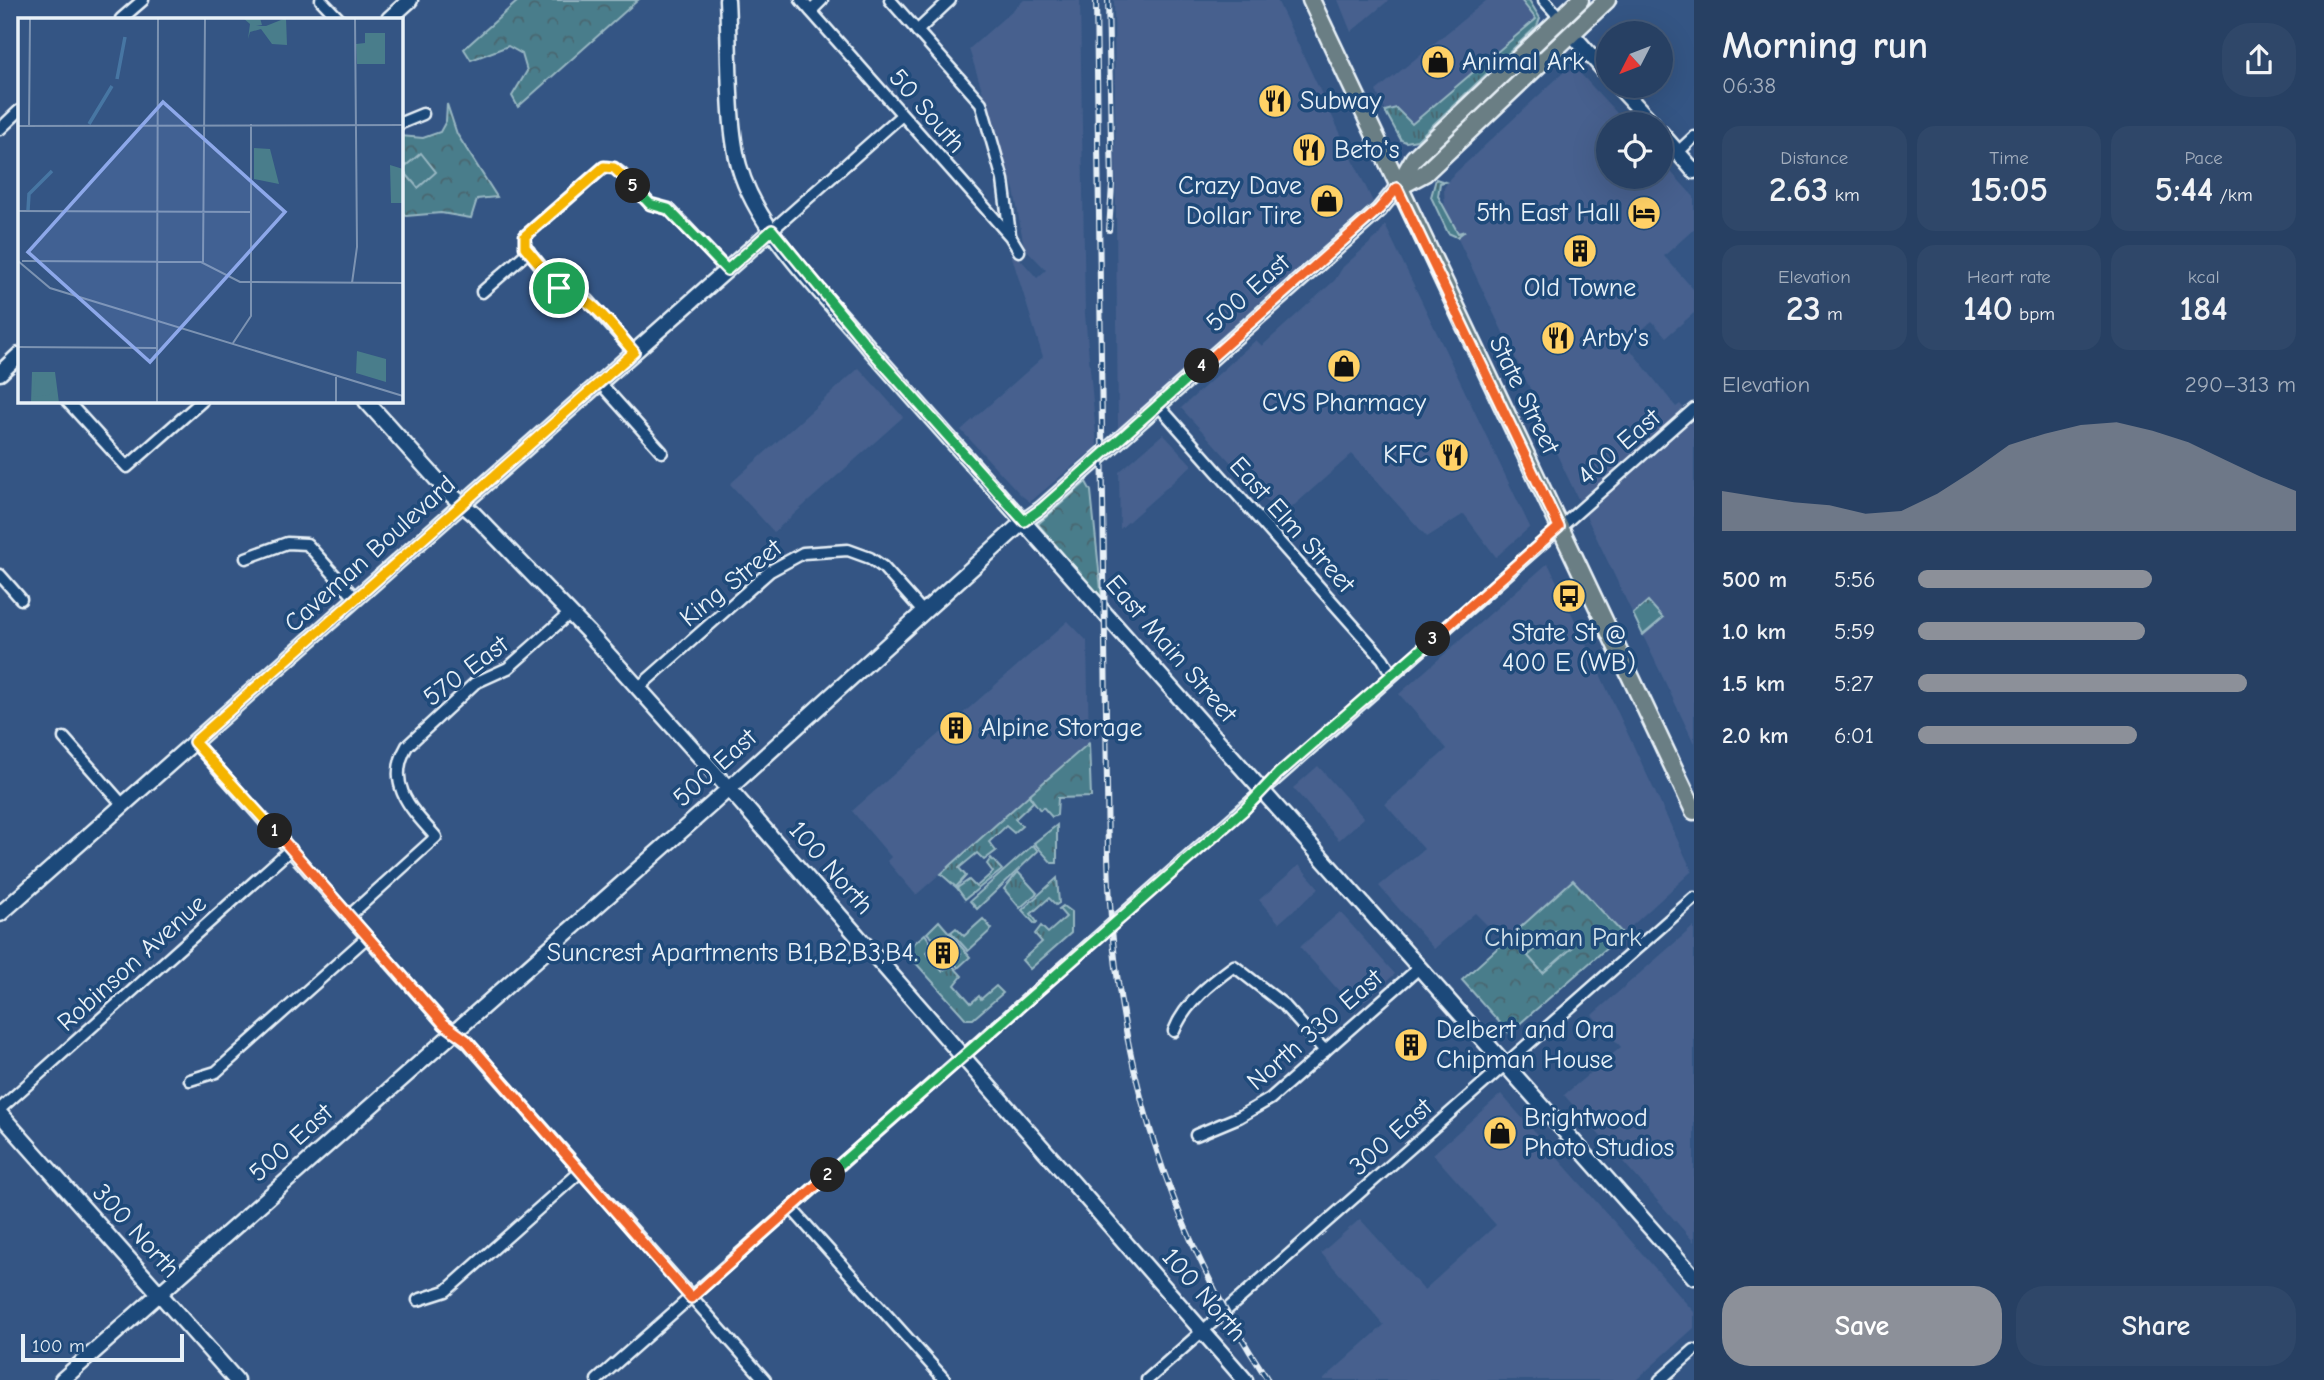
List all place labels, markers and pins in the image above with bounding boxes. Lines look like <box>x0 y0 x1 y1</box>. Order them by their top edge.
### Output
shop icon: Animal Ark <box>1419 43 1457 81</box>
place label: Animal Ark <box>1462 47 1585 77</box>
restaurant icon: Subway <box>1256 82 1294 120</box>
place label: Subway <box>1300 86 1382 116</box>
restaurant icon: Beto's <box>1290 131 1328 169</box>
place label: Beto's <box>1334 135 1400 165</box>
pin: 5 <box>616 168 650 204</box>
place label: Crazy Dave Dollar Tire <box>1178 171 1302 231</box>
shop icon: Crazy Dave Dollar Tire <box>1308 182 1346 220</box>
hotel icon: 5th East Hall <box>1625 194 1663 232</box>
place label: 5th East Hall <box>1476 198 1620 228</box>
building icon: Old Towne <box>1561 232 1599 270</box>
pin <box>529 258 589 318</box>
place label: Old Towne <box>1524 273 1636 303</box>
restaurant icon: Arby's <box>1539 319 1577 357</box>
place label: Arby's <box>1582 323 1649 353</box>
shop icon: CVS Pharmacy <box>1325 347 1363 385</box>
pin: 4 <box>1184 348 1220 384</box>
place label: CVS Pharmacy <box>1262 388 1426 418</box>
restaurant icon: KFC <box>1433 436 1471 474</box>
place label: KFC <box>1383 440 1428 470</box>
bus stop icon: State St @ 400 E (WB) <box>1550 577 1588 615</box>
place label: State St @ 400 E (WB) <box>1502 618 1636 678</box>
pin: 3 <box>1416 622 1450 656</box>
building icon: Alpine Storage <box>937 709 975 747</box>
place label: Alpine Storage <box>981 713 1142 743</box>
pin: 1 <box>258 814 292 848</box>
building icon: Suncrest Apartments B1,B2,B3,B4. <box>924 934 962 972</box>
place label: Suncrest Apartments B1,B2,B3,B4. <box>547 938 918 968</box>
place label: Delbert and Ora Chipman House <box>1436 1015 1615 1075</box>
building icon: Delbert and Ora Chipman House <box>1392 1026 1430 1064</box>
place label: Brightwood Photo Studios <box>1524 1103 1674 1163</box>
shop icon: Brightwood Photo Studios <box>1481 1114 1519 1152</box>
pin: 2 <box>810 1158 846 1192</box>

